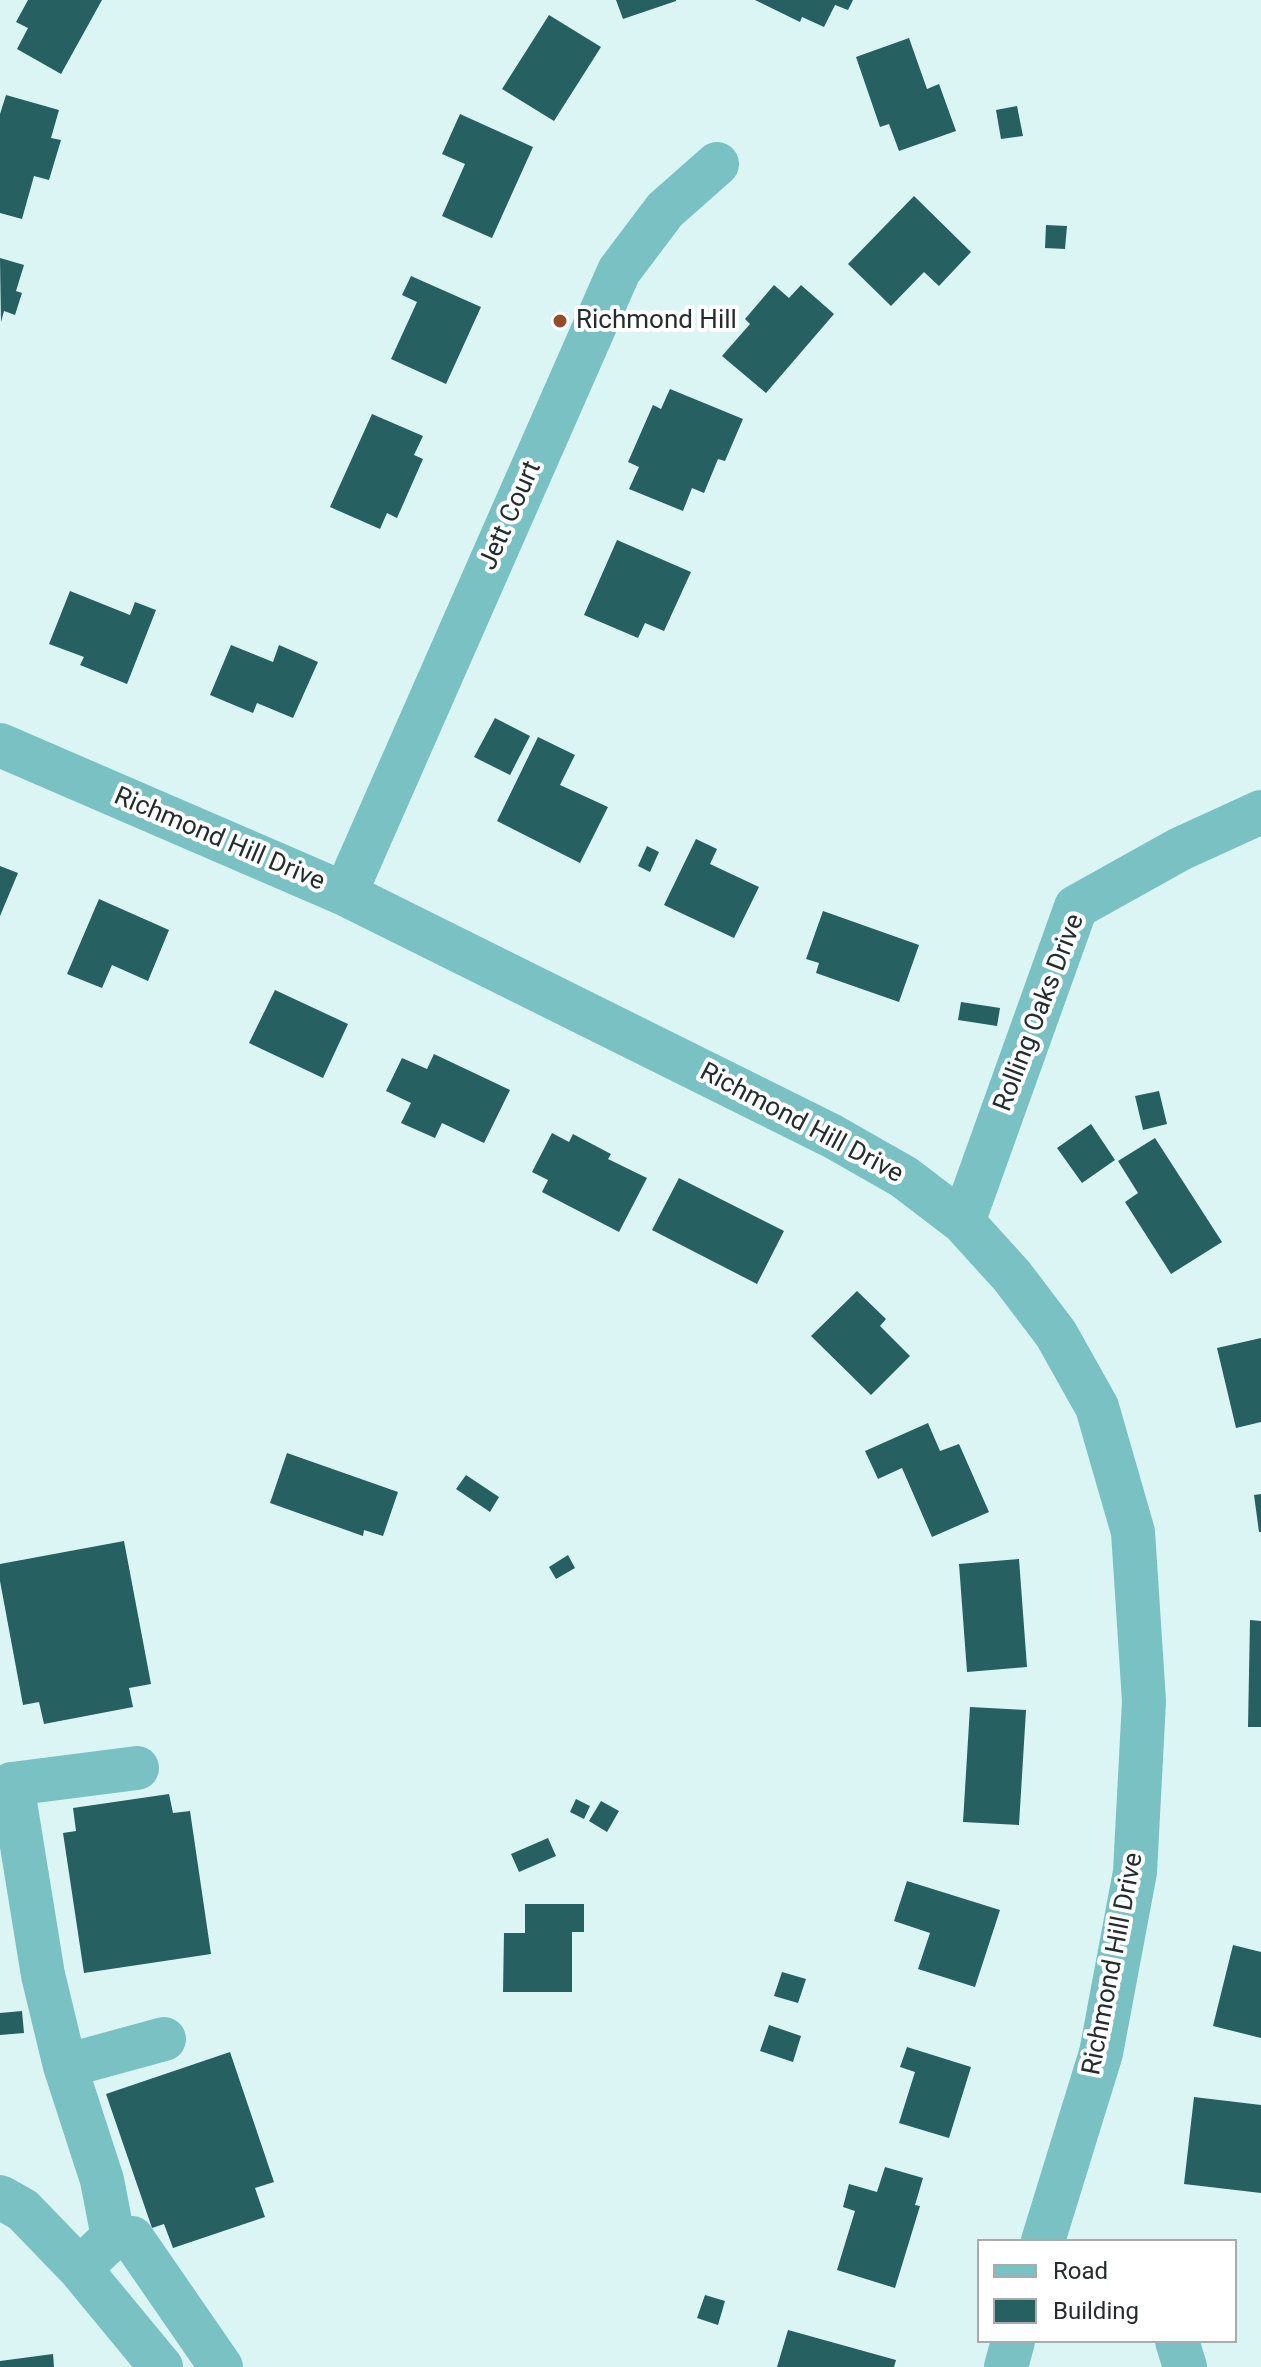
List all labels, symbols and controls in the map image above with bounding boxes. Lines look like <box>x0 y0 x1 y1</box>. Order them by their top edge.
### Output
place label: Richmond Hill <box>576 305 737 337</box>
marker: Richmond Hill <box>551 312 569 330</box>
street label: Jett Court <box>473 457 549 575</box>
street label: Richmond Hill Drive <box>109 782 329 898</box>
street label: Rolling Oaks Drive <box>988 910 1092 1116</box>
street label: Richmond Hill Drive <box>694 1057 908 1191</box>
street label: Richmond Hill Drive <box>1077 1850 1151 2078</box>
legend <box>977 2239 1237 2343</box>
text: Road <box>1053 2257 1108 2285</box>
text: Building <box>1053 2297 1139 2325</box>

